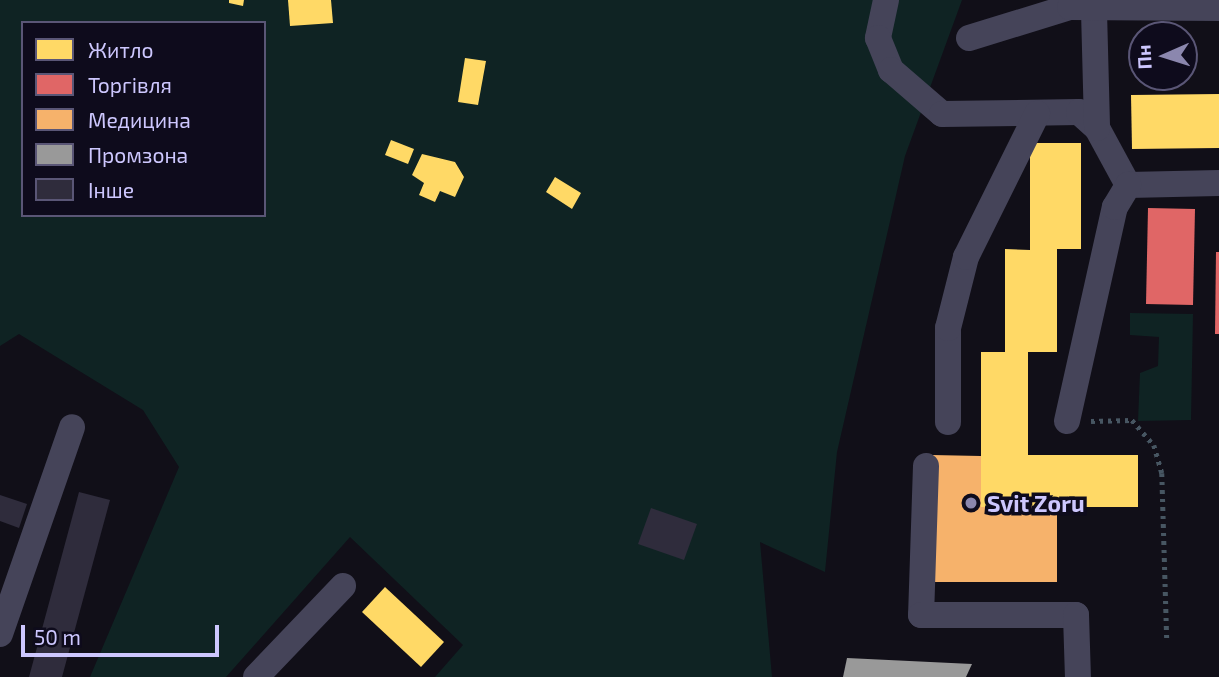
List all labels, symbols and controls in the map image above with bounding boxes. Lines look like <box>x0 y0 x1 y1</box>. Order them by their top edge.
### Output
legend <box>21 21 266 217</box>
north arrow <box>1128 21 1198 91</box>
text: Житло <box>88 37 153 62</box>
text: Пн <box>1131 44 1156 70</box>
text: Торгівля <box>88 72 172 97</box>
text: Медицина <box>88 107 191 132</box>
text: Промзона <box>88 142 188 167</box>
text: Інше <box>88 177 134 202</box>
place label: Svit Zoru <box>987 489 1085 517</box>
marker: Svit Zoru <box>961 493 981 513</box>
scale bar <box>24 610 222 654</box>
text: 50 m <box>34 624 81 649</box>

